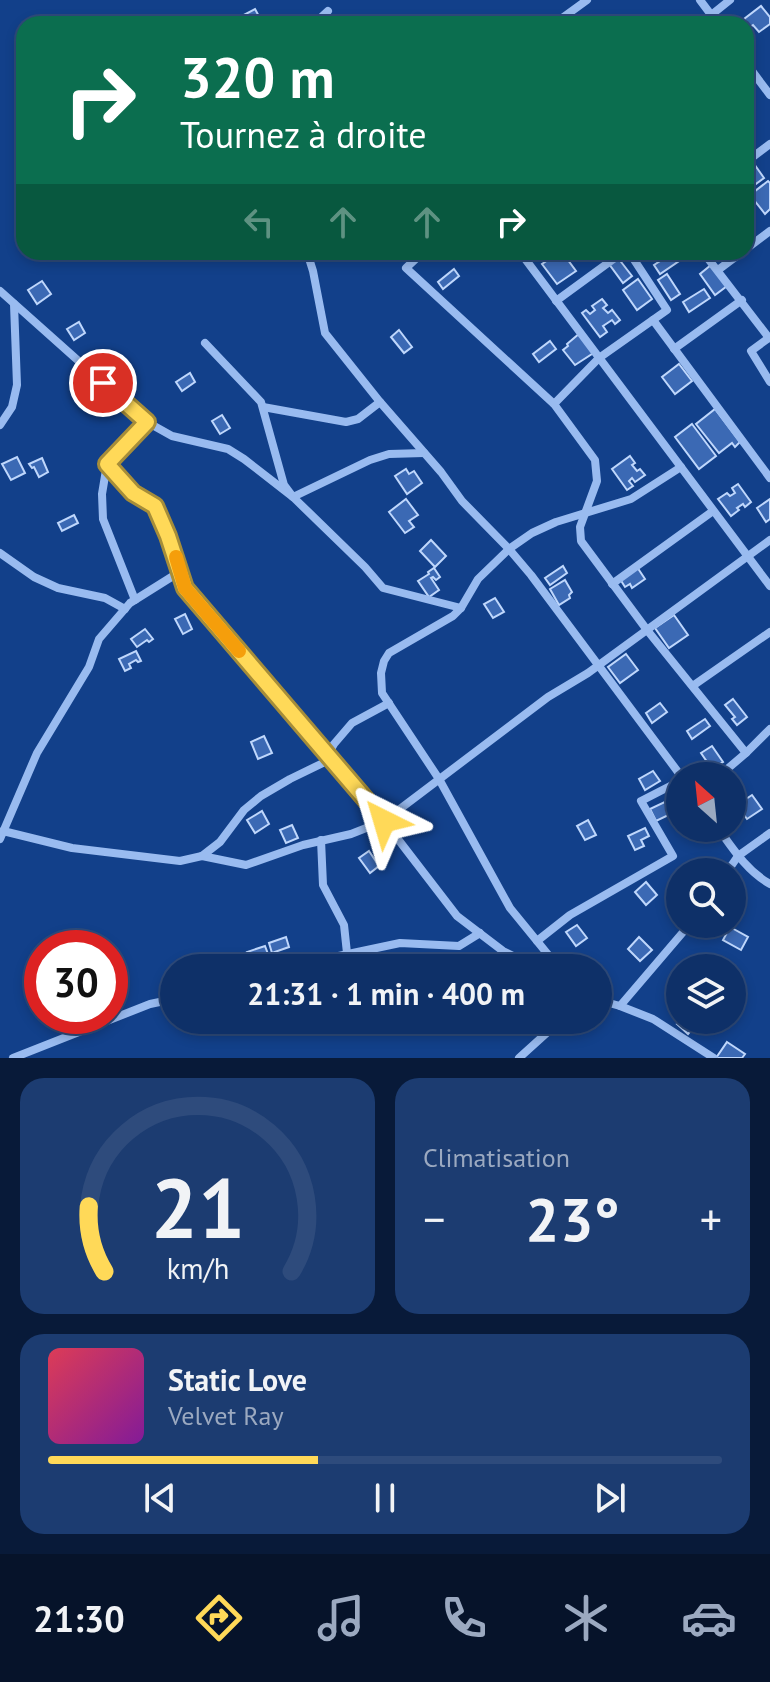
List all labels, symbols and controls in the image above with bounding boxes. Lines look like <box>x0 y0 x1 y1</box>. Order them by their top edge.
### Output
text: 320 m <box>180 41 335 113</box>
icon: right <box>48 48 152 152</box>
text: Tournez à droite <box>180 111 427 158</box>
icon: left <box>237 200 281 244</box>
icon: ahead <box>321 200 365 244</box>
icon: ahead <box>405 200 449 244</box>
icon: right <box>489 200 533 244</box>
pin <box>69 349 137 417</box>
icon: arrive <box>81 361 125 405</box>
north arrow <box>666 762 746 842</box>
map controls <box>666 762 746 1034</box>
position arrow <box>342 779 426 863</box>
button: search <box>666 858 746 938</box>
speed limit sign: 30 <box>24 930 128 1034</box>
button: layers <box>666 954 746 1034</box>
text: 21:31 · 1 min · 400 m <box>247 974 525 1013</box>
text: Climatisation <box>423 1141 570 1174</box>
text: 21 <box>150 1153 245 1261</box>
text: 23° <box>525 1180 620 1258</box>
text: − <box>423 1190 445 1247</box>
text: + <box>700 1190 722 1247</box>
text: km/h <box>166 1250 229 1287</box>
text: Static Love <box>168 1360 307 1399</box>
text: Velvet Ray <box>168 1399 284 1432</box>
icon: previous <box>138 1476 182 1520</box>
icon: pause <box>363 1476 407 1520</box>
icon: next <box>588 1476 632 1520</box>
icon: directions <box>191 1590 247 1646</box>
icon: music <box>313 1590 369 1646</box>
icon: phone <box>436 1590 492 1646</box>
icon: climate <box>558 1590 614 1646</box>
icon: car <box>681 1590 737 1646</box>
text: 21:30 <box>33 1595 125 1642</box>

